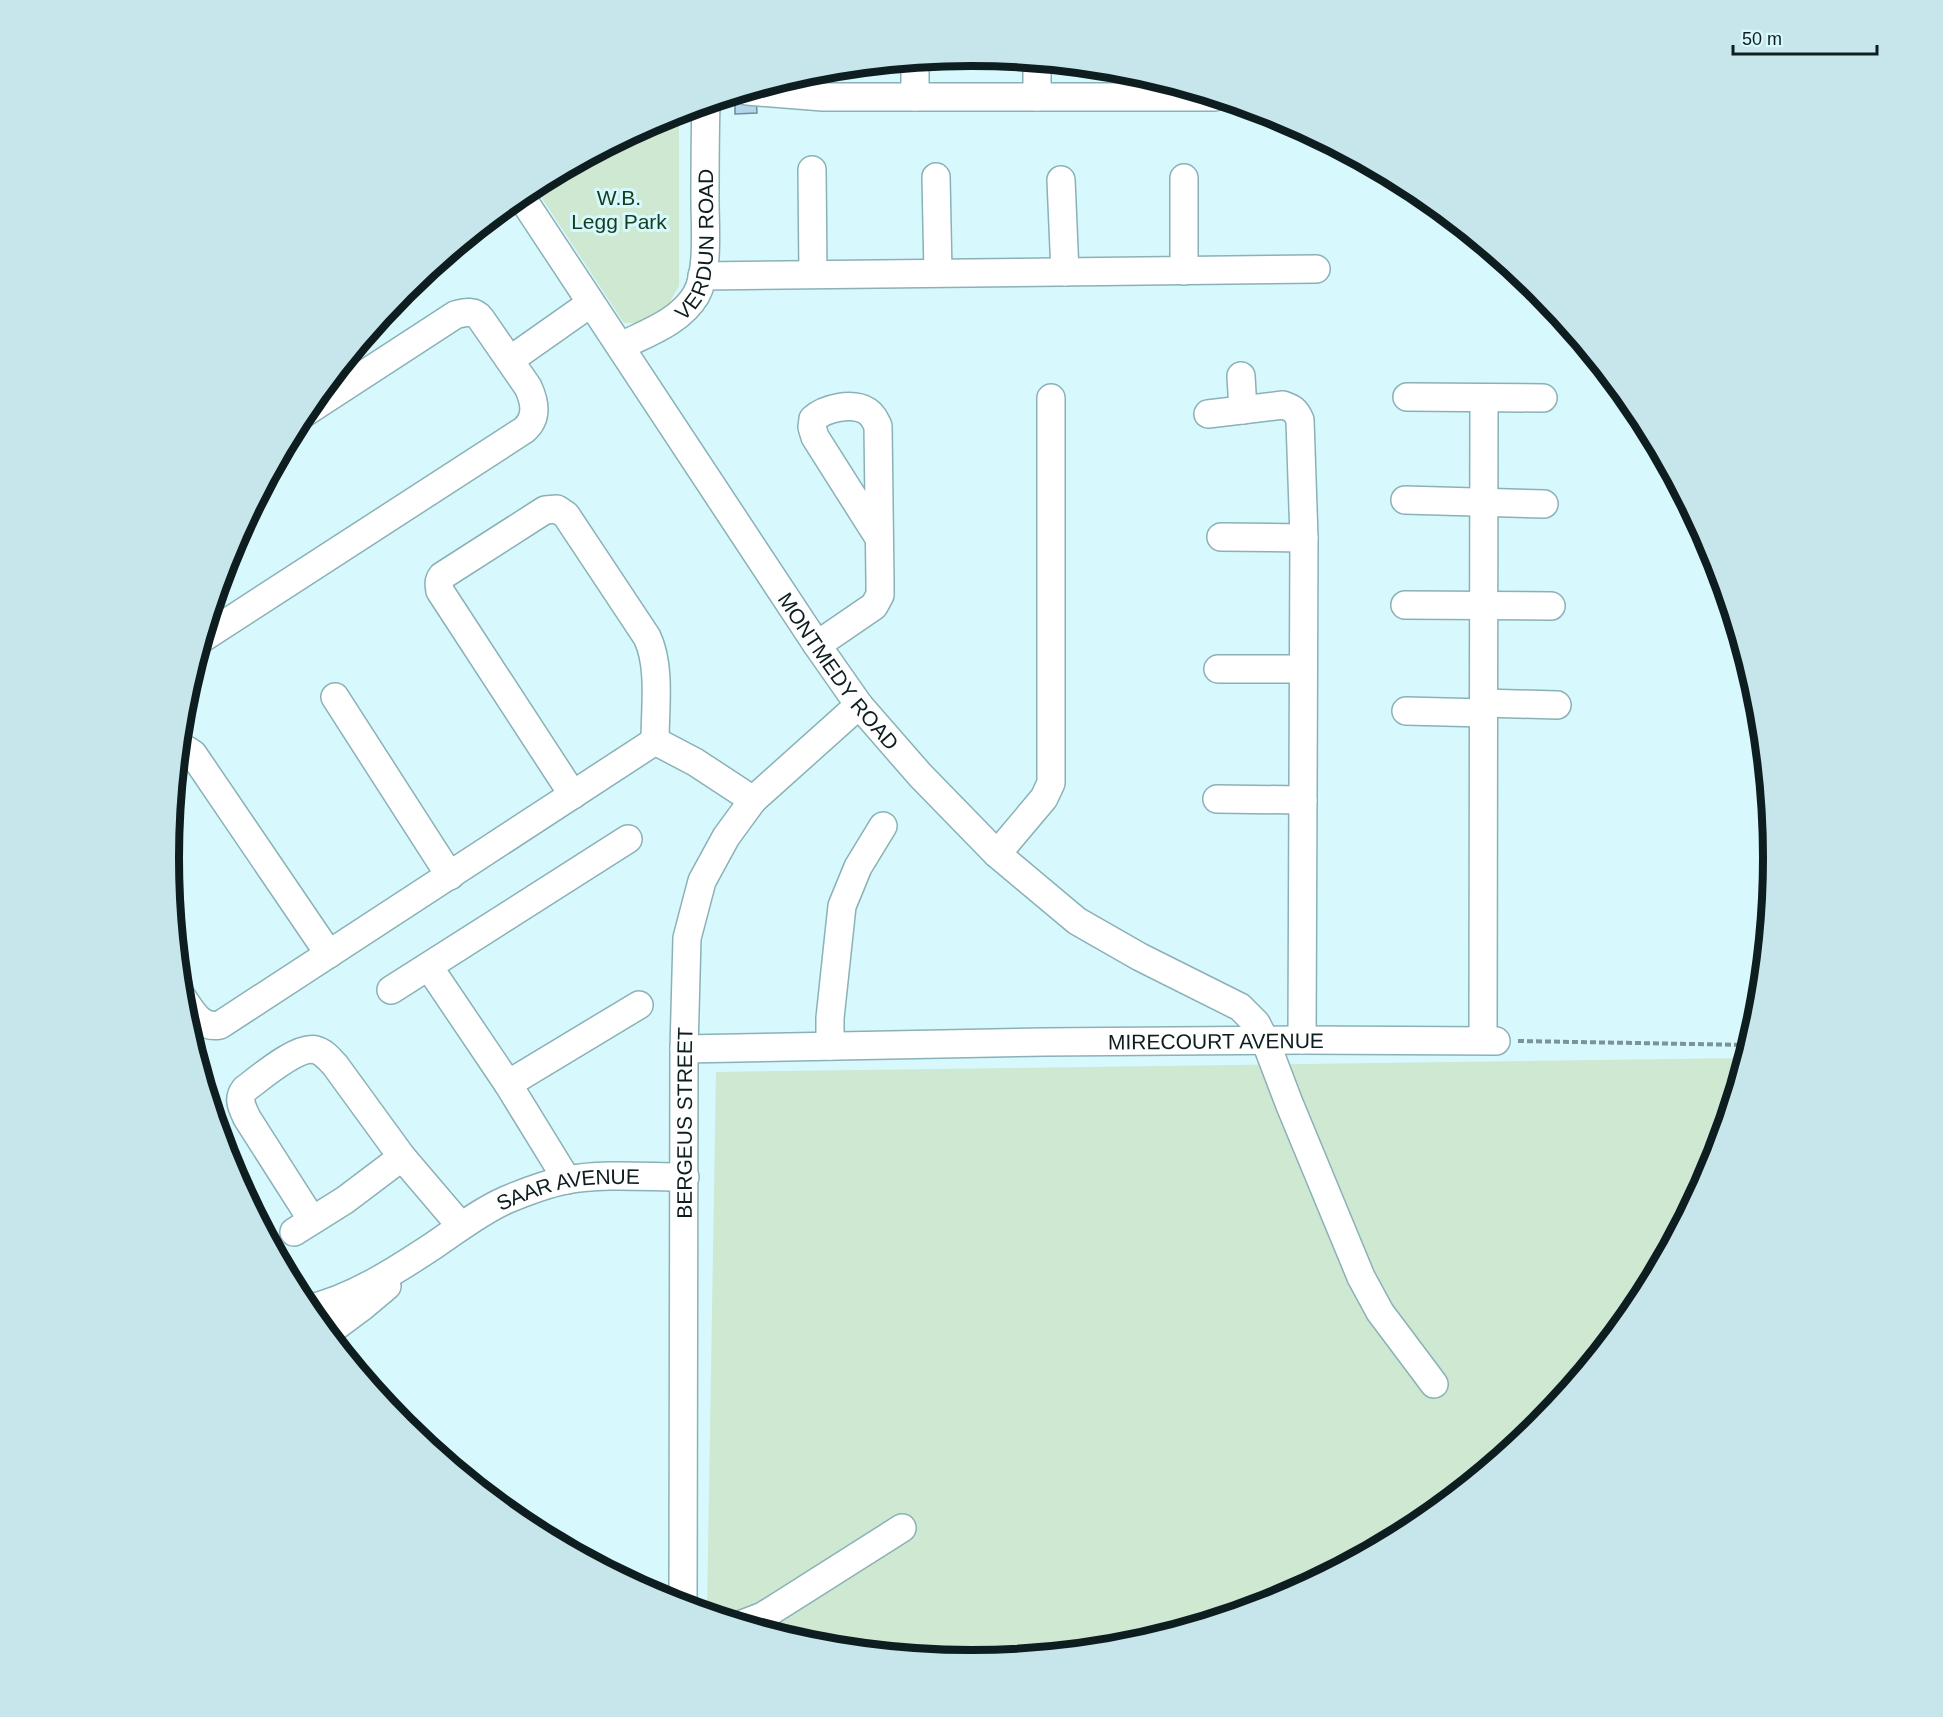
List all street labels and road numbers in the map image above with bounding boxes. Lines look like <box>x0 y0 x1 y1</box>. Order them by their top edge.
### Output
street label: VERDUN ROAD <box>670 169 717 324</box>
street label: MONTMEDY ROAD <box>774 588 904 754</box>
street label: BERGEUS STREET <box>672 1027 696 1219</box>
street label: MIRECOURT AVENUE <box>1108 1028 1324 1053</box>
street label: SAAR AVENUE <box>493 1164 640 1214</box>

